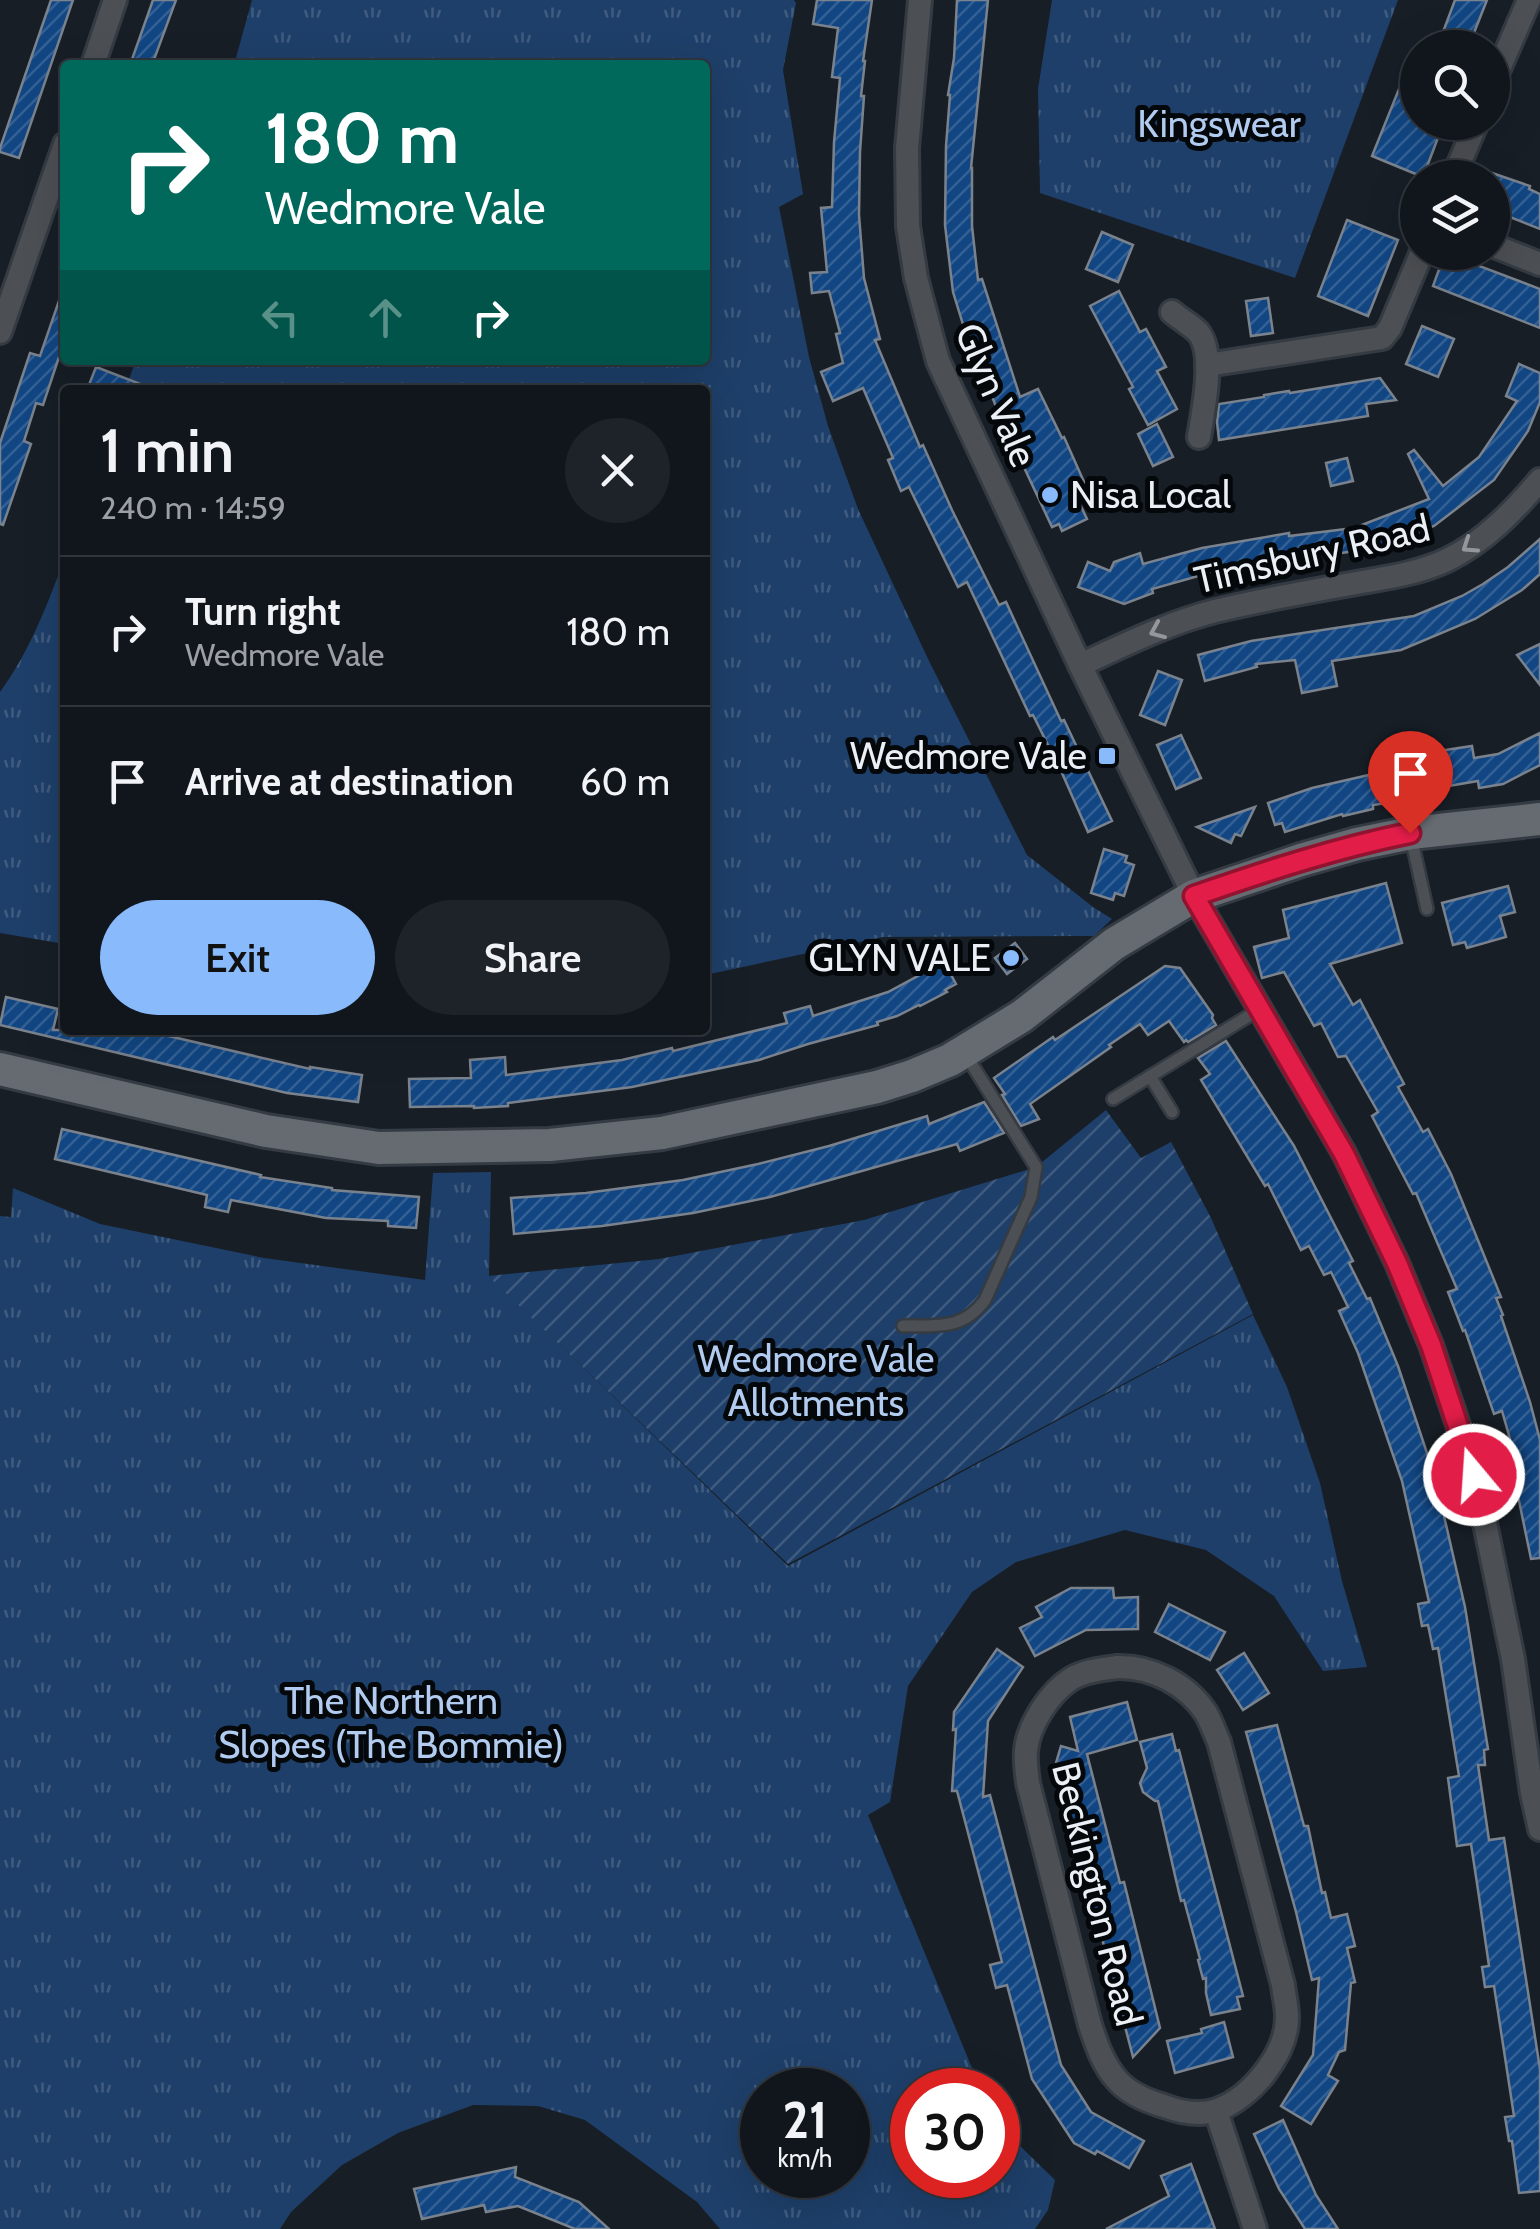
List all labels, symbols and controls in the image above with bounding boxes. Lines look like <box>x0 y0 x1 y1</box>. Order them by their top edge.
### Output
map controls <box>1400 30 1510 270</box>
button: search <box>1400 30 1510 140</box>
text: 180 m <box>265 95 459 181</box>
icon: right <box>100 100 230 230</box>
park label: Kingswear <box>1137 100 1301 147</box>
button: layers <box>1400 160 1510 270</box>
text: Wedmore Vale <box>265 181 546 235</box>
icon: left <box>253 290 308 345</box>
icon: ahead <box>358 290 413 345</box>
icon: right <box>463 290 518 345</box>
street label: Glyn Vale <box>945 316 1048 474</box>
text: 1 min <box>100 414 234 487</box>
button: close <box>565 418 670 523</box>
place label: Nisa Local <box>1070 471 1231 518</box>
marker: Nisa Local <box>1039 484 1061 506</box>
text: 240 m · 14:59 <box>100 488 286 527</box>
street label: Timsbury Road <box>1190 504 1434 603</box>
one-way arrow <box>1461 534 1480 552</box>
text: Turn right <box>185 588 341 635</box>
icon: right <box>100 604 155 659</box>
text: 180 m <box>566 608 670 655</box>
one-way arrow <box>1150 619 1167 639</box>
text: Wedmore Vale <box>185 635 385 674</box>
pin <box>1368 731 1453 834</box>
place label: Wedmore Vale <box>850 732 1087 779</box>
marker: Wedmore Vale <box>1096 745 1118 767</box>
icon: arrive <box>1383 746 1438 801</box>
icon: arrive <box>100 754 155 809</box>
text: Arrive at destination <box>185 758 514 805</box>
text: 60 m <box>580 758 670 805</box>
button: Exit <box>100 900 375 1015</box>
button: Share <box>395 900 670 1015</box>
place label: GLYN VALE <box>808 934 991 981</box>
marker: GLYN VALE <box>1000 947 1022 969</box>
park label: Wedmore Vale Allotments <box>698 1335 934 1426</box>
position arrow <box>1422 1423 1526 1527</box>
park label: The Northern Slopes (The Bommie) <box>218 1677 564 1768</box>
street label: Beckington Road <box>1042 1757 1153 2031</box>
speed limit sign: 30 <box>890 2068 1020 2198</box>
text: 21 <box>783 2090 827 2151</box>
text: km/h <box>778 2143 832 2173</box>

